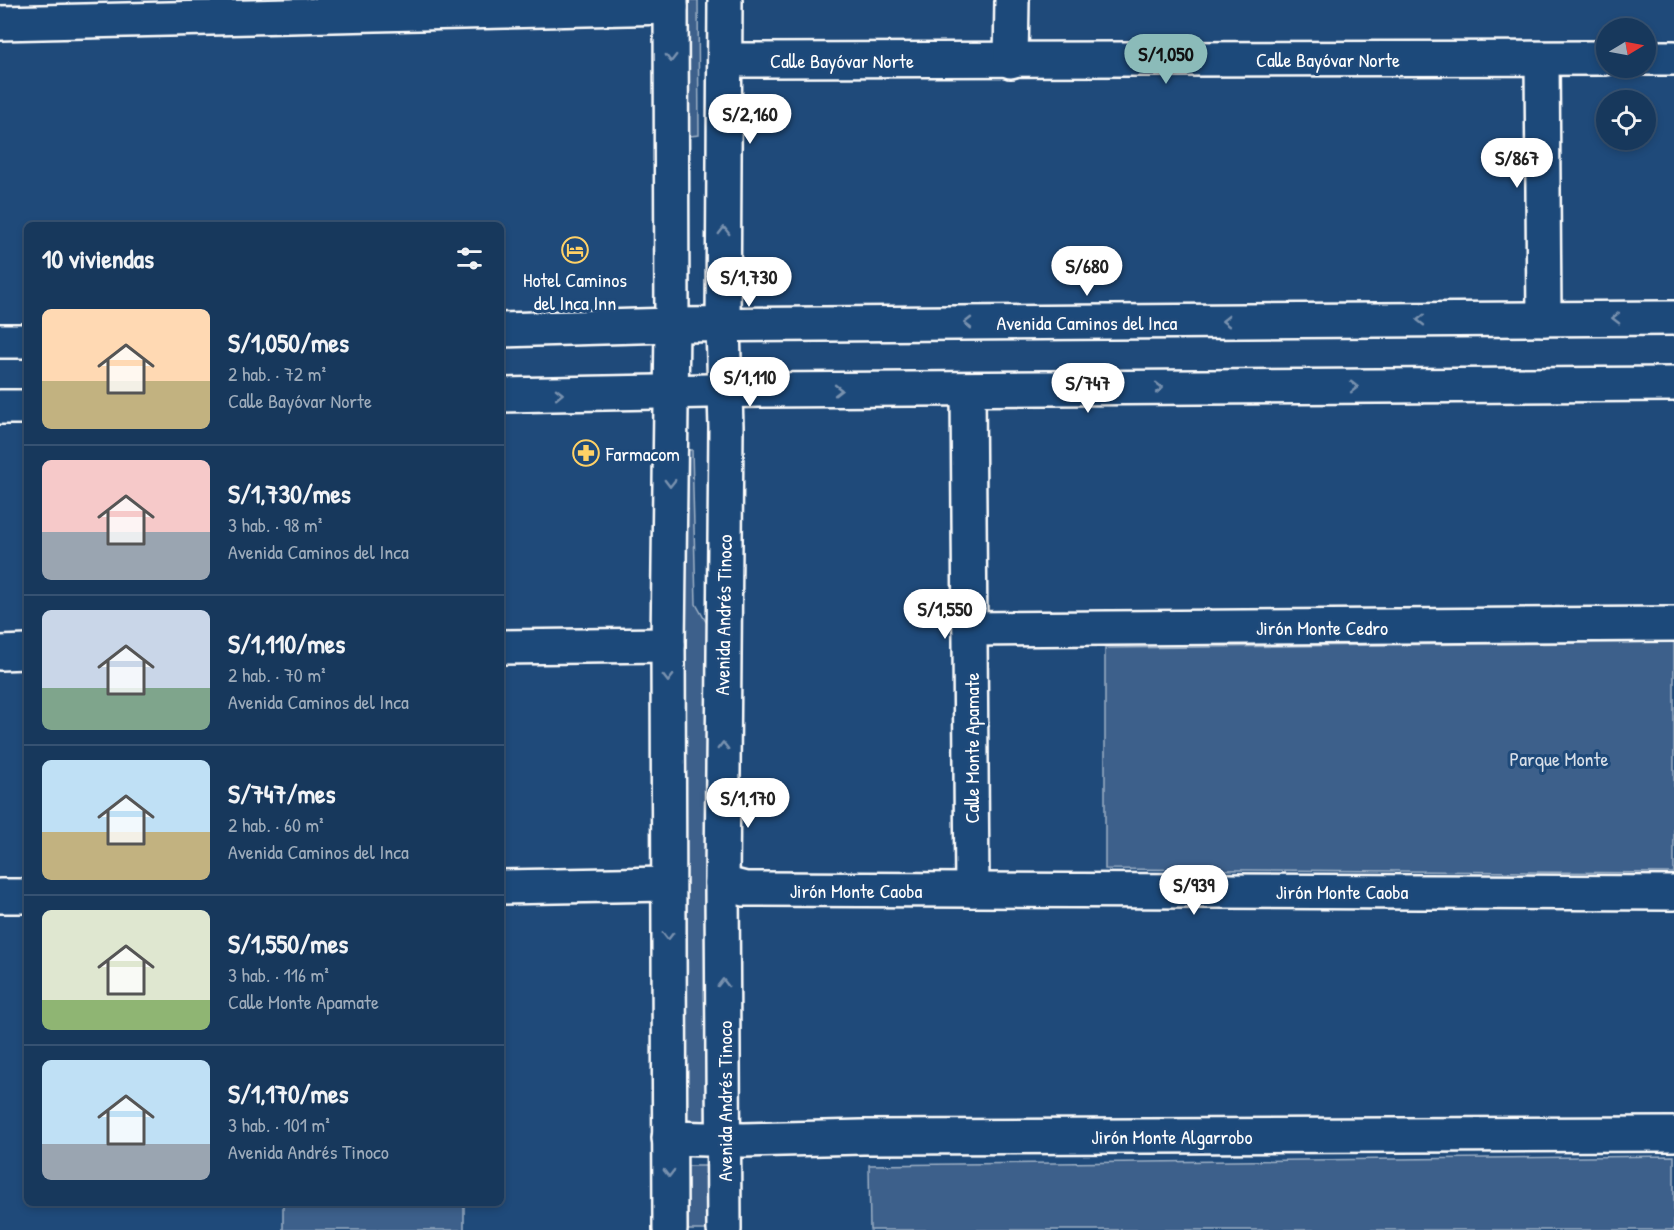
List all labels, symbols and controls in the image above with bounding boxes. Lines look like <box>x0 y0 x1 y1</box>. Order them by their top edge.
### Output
north arrow <box>1596 18 1656 78</box>
map controls <box>1596 18 1656 150</box>
pin: S/1,050 <box>1111 34 1221 85</box>
text: S/1,050 <box>1138 40 1194 67</box>
street label: Calle Bayóvar Norte <box>1256 46 1400 73</box>
street label: Calle Bayóvar Norte <box>770 47 914 74</box>
one-way arrow <box>665 54 677 63</box>
button: locate <box>1596 90 1656 150</box>
pin: S/2,160 <box>695 94 805 145</box>
text: S/2,160 <box>722 100 778 127</box>
pin: S/867 <box>1475 138 1559 189</box>
text: S/867 <box>1495 144 1539 171</box>
one-way arrow <box>718 226 730 235</box>
hotel icon: Hotel Caminos del Inca Inn <box>560 235 590 265</box>
text: 10 viviendas <box>42 241 154 276</box>
icon: filters <box>453 242 486 275</box>
pin: S/680 <box>1045 246 1129 297</box>
text: S/680 <box>1065 252 1109 279</box>
pin: S/1,730 <box>694 257 804 308</box>
text: S/1,730 <box>721 263 777 290</box>
place label: Hotel Caminos del Inca Inn <box>523 266 627 316</box>
street label: Avenida Caminos del Inca <box>997 309 1178 336</box>
one-way arrow <box>1611 312 1620 324</box>
one-way arrow <box>1416 314 1425 326</box>
one-way arrow <box>1221 315 1230 327</box>
one-way arrow <box>963 317 972 329</box>
text: S/1,050/mes <box>228 325 349 360</box>
icon: home <box>90 333 162 405</box>
pin: S/1,110 <box>695 357 805 408</box>
text: 2 hab. · 72 m² <box>228 360 326 387</box>
text: S/1,110 <box>724 363 776 390</box>
pin: S/747 <box>1046 363 1130 414</box>
text: S/747 <box>1066 369 1110 396</box>
one-way arrow <box>1350 381 1359 393</box>
one-way arrow <box>1155 382 1164 394</box>
one-way arrow <box>834 384 843 396</box>
text: Calle Bayóvar Norte <box>228 387 372 414</box>
one-way arrow <box>555 388 564 400</box>
pharmacy icon: Farmacom <box>571 438 601 468</box>
place label: Farmacom <box>605 440 680 467</box>
text: S/1,730/mes <box>228 476 351 511</box>
one-way arrow <box>664 478 677 487</box>
icon: home <box>90 484 162 556</box>
text: 3 hab. · 98 m² <box>228 511 322 538</box>
street label: Avenida Andrés Tinoco <box>708 534 738 696</box>
text: Avenida Caminos del Inca <box>228 538 409 565</box>
pin: S/1,550 <box>890 589 1000 640</box>
text: S/1,550 <box>918 595 972 622</box>
street label: Jirón Monte Cedro <box>1256 614 1388 641</box>
text: S/1,110/mes <box>228 626 345 661</box>
icon: home <box>90 634 162 706</box>
text: 2 hab. · 70 m² <box>228 661 326 688</box>
one-way arrow <box>662 673 674 682</box>
street label: Calle Monte Apamate <box>958 673 985 823</box>
text: Avenida Caminos del Inca <box>228 688 409 715</box>
one-way arrow <box>716 741 729 750</box>
park label: Parque Monte <box>1510 745 1608 772</box>
text: S/747/mes <box>228 776 335 811</box>
pin: S/1,170 <box>693 778 803 829</box>
icon: home <box>90 784 162 856</box>
text: S/1,170 <box>720 784 776 811</box>
text: 2 hab. · 60 m² <box>228 811 324 838</box>
text: Avenida Caminos del Inca <box>228 838 409 865</box>
pin: S/939 <box>1152 865 1236 916</box>
text: S/939 <box>1173 871 1215 898</box>
street label: Jirón Monte Caoba <box>790 877 922 904</box>
street label: Jirón Monte Caoba <box>1276 878 1408 905</box>
text: S/1,550/mes <box>228 926 348 961</box>
one-way arrow <box>662 931 674 940</box>
icon: home <box>90 934 162 1006</box>
text: 3 hab. · 116 m² <box>228 961 329 988</box>
one-way arrow <box>717 978 729 987</box>
text: Calle Monte Apamate <box>228 988 379 1015</box>
street label: Avenida Andrés Tinoco <box>711 1021 738 1181</box>
text: S/1,170/mes <box>228 1076 349 1111</box>
icon: home <box>90 1084 162 1156</box>
text: 3 hab. · 101 m² <box>228 1111 330 1138</box>
street label: Jirón Monte Algarrobo <box>1091 1123 1253 1150</box>
text: Avenida Andrés Tinoco <box>228 1138 389 1165</box>
one-way arrow <box>663 1168 675 1177</box>

